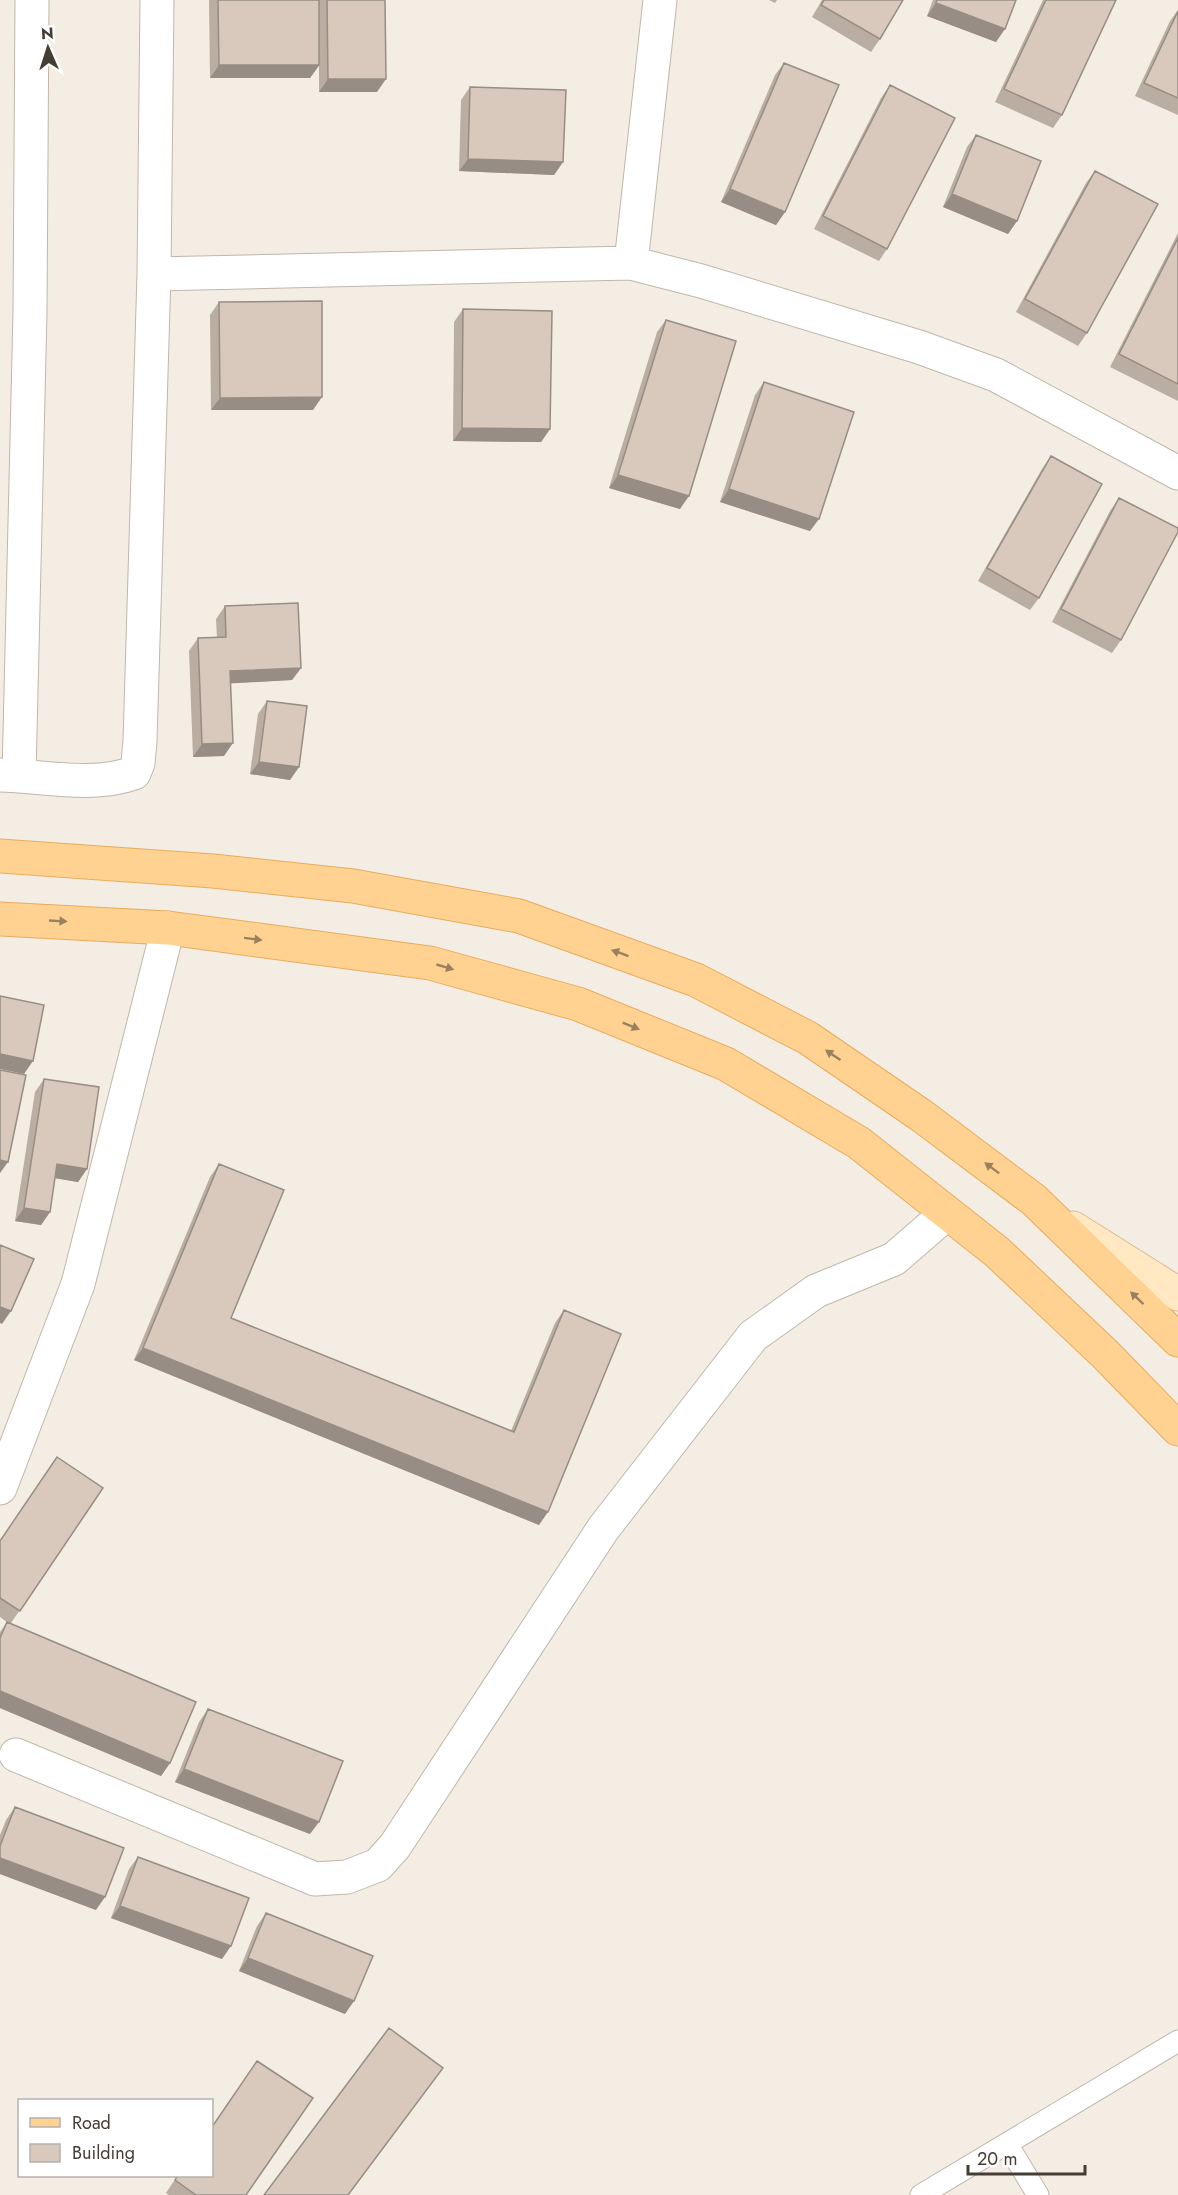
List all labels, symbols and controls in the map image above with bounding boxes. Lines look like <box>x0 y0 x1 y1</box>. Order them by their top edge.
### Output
north arrow <box>18 18 78 78</box>
text: N <box>40 22 54 45</box>
one-way arrow <box>49 917 68 926</box>
one-way arrow <box>243 934 262 944</box>
one-way arrow <box>611 947 629 957</box>
one-way arrow <box>436 963 454 973</box>
one-way arrow <box>622 1022 640 1031</box>
one-way arrow <box>825 1050 841 1061</box>
one-way arrow <box>984 1162 1000 1174</box>
one-way arrow <box>1129 1291 1144 1305</box>
legend <box>18 2099 213 2177</box>
text: Road <box>72 2110 111 2136</box>
scale bar <box>968 2138 1085 2176</box>
text: Building <box>72 2140 135 2166</box>
text: 20 m <box>977 2146 1017 2172</box>

